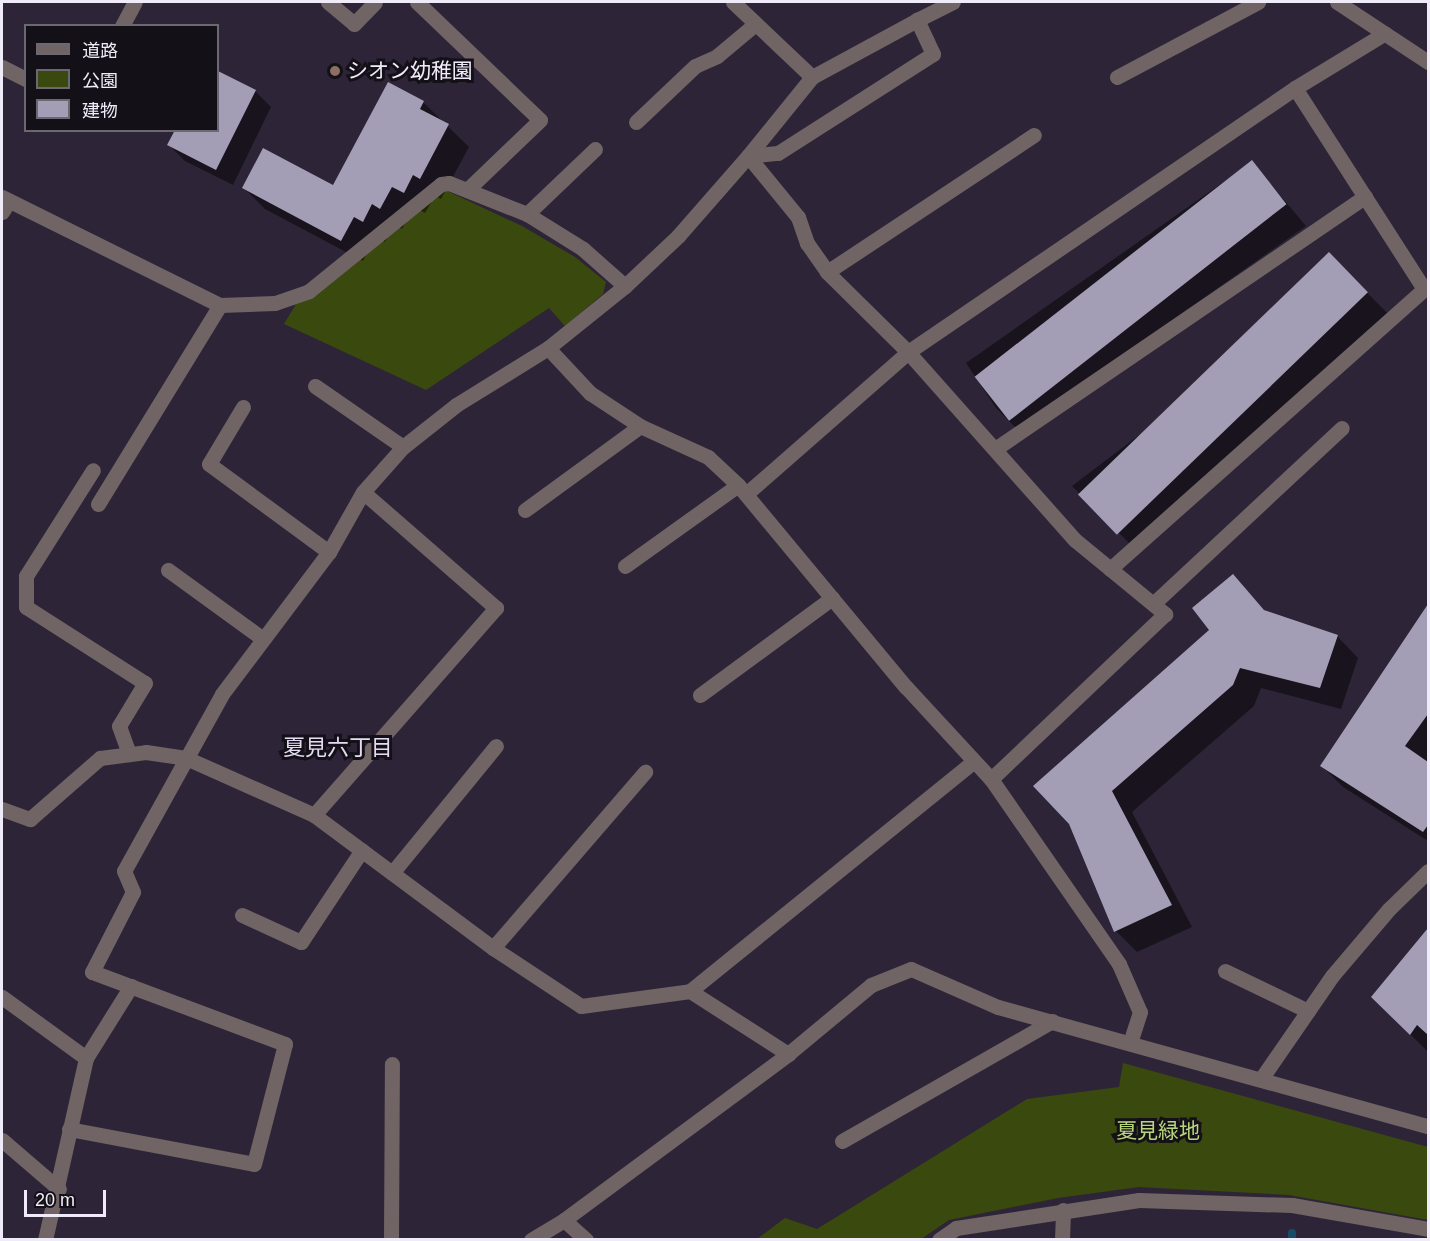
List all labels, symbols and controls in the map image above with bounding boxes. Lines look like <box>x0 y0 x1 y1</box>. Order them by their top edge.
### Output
legend <box>24 24 219 132</box>
text: 道路 <box>82 41 118 61</box>
place label: シオン幼稚園 <box>347 58 473 84</box>
marker: シオン幼稚園 <box>328 64 342 78</box>
text: 公園 <box>82 71 118 91</box>
text: 建物 <box>82 101 118 121</box>
district label: 夏見六丁目 <box>283 735 393 761</box>
park label: 夏見緑地 <box>1116 1118 1200 1144</box>
scale bar <box>27 1178 110 1216</box>
text: 20 m <box>35 1190 75 1210</box>

